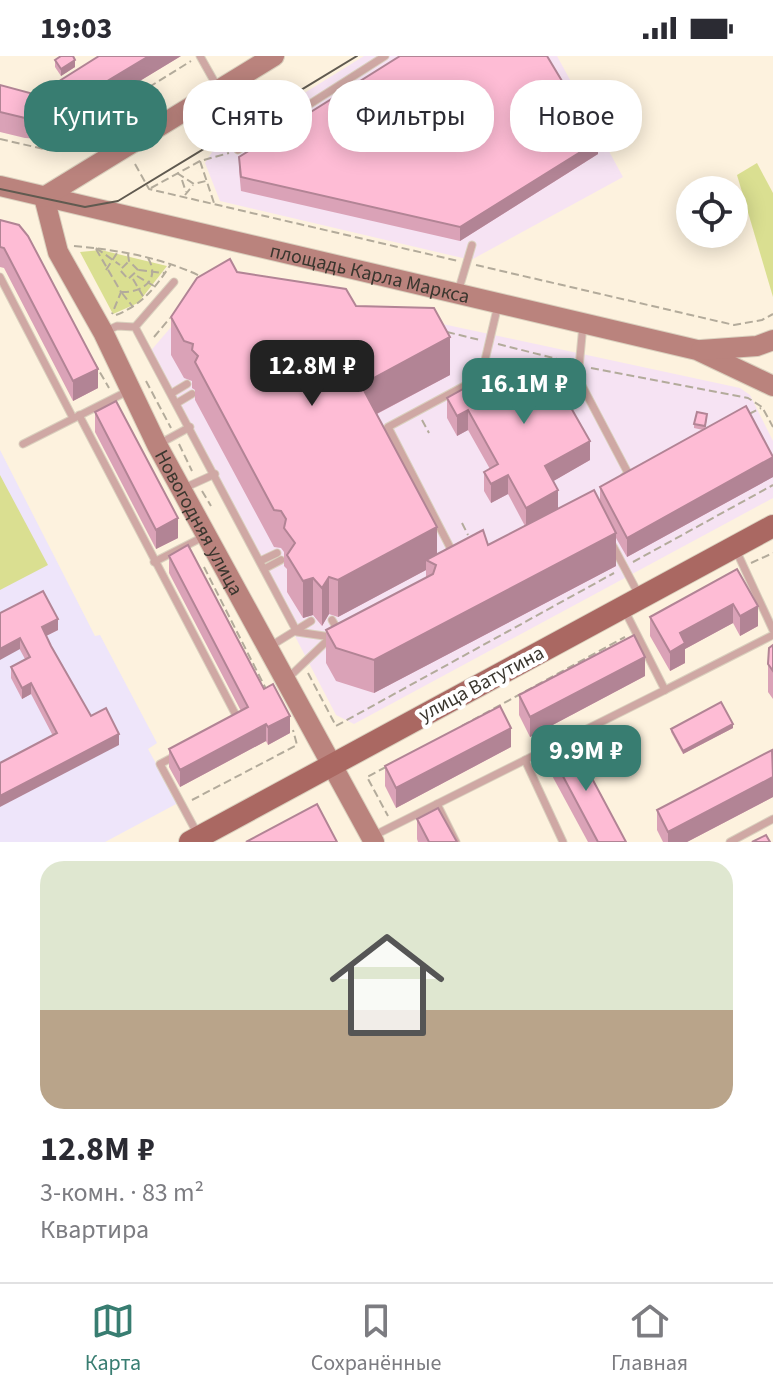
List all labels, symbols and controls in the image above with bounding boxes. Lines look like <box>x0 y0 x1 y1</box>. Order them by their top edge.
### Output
text: 19:03 <box>40 7 112 50</box>
chip: Купить <box>24 80 167 152</box>
chip: Снять <box>183 80 312 152</box>
chip: Фильтры <box>328 80 494 152</box>
chip: Новое <box>510 80 642 152</box>
map controls <box>676 176 748 248</box>
button: locate <box>676 176 748 248</box>
street label: площадь Карла Маркса <box>267 237 472 311</box>
pin: 12.8M ₽ <box>238 340 386 408</box>
text: 12.8M ₽ <box>268 347 356 384</box>
pin: 16.1M ₽ <box>450 358 598 426</box>
text: 16.1M ₽ <box>480 365 568 402</box>
street label: Новогодняя улица <box>147 445 250 601</box>
street label: улица Ватутина <box>414 639 549 729</box>
pin: 9.9M ₽ <box>521 725 651 793</box>
text: 9.9M ₽ <box>549 732 623 769</box>
icon: home <box>315 913 459 1057</box>
text: 12.8M ₽ <box>40 1125 155 1174</box>
text: 3-комн. · 83 m² <box>40 1174 204 1211</box>
text: Квартира <box>40 1211 149 1248</box>
tab: Карта <box>85 1299 141 1379</box>
tab: Сохранённые <box>311 1299 441 1379</box>
tab: Главная <box>611 1299 688 1379</box>

